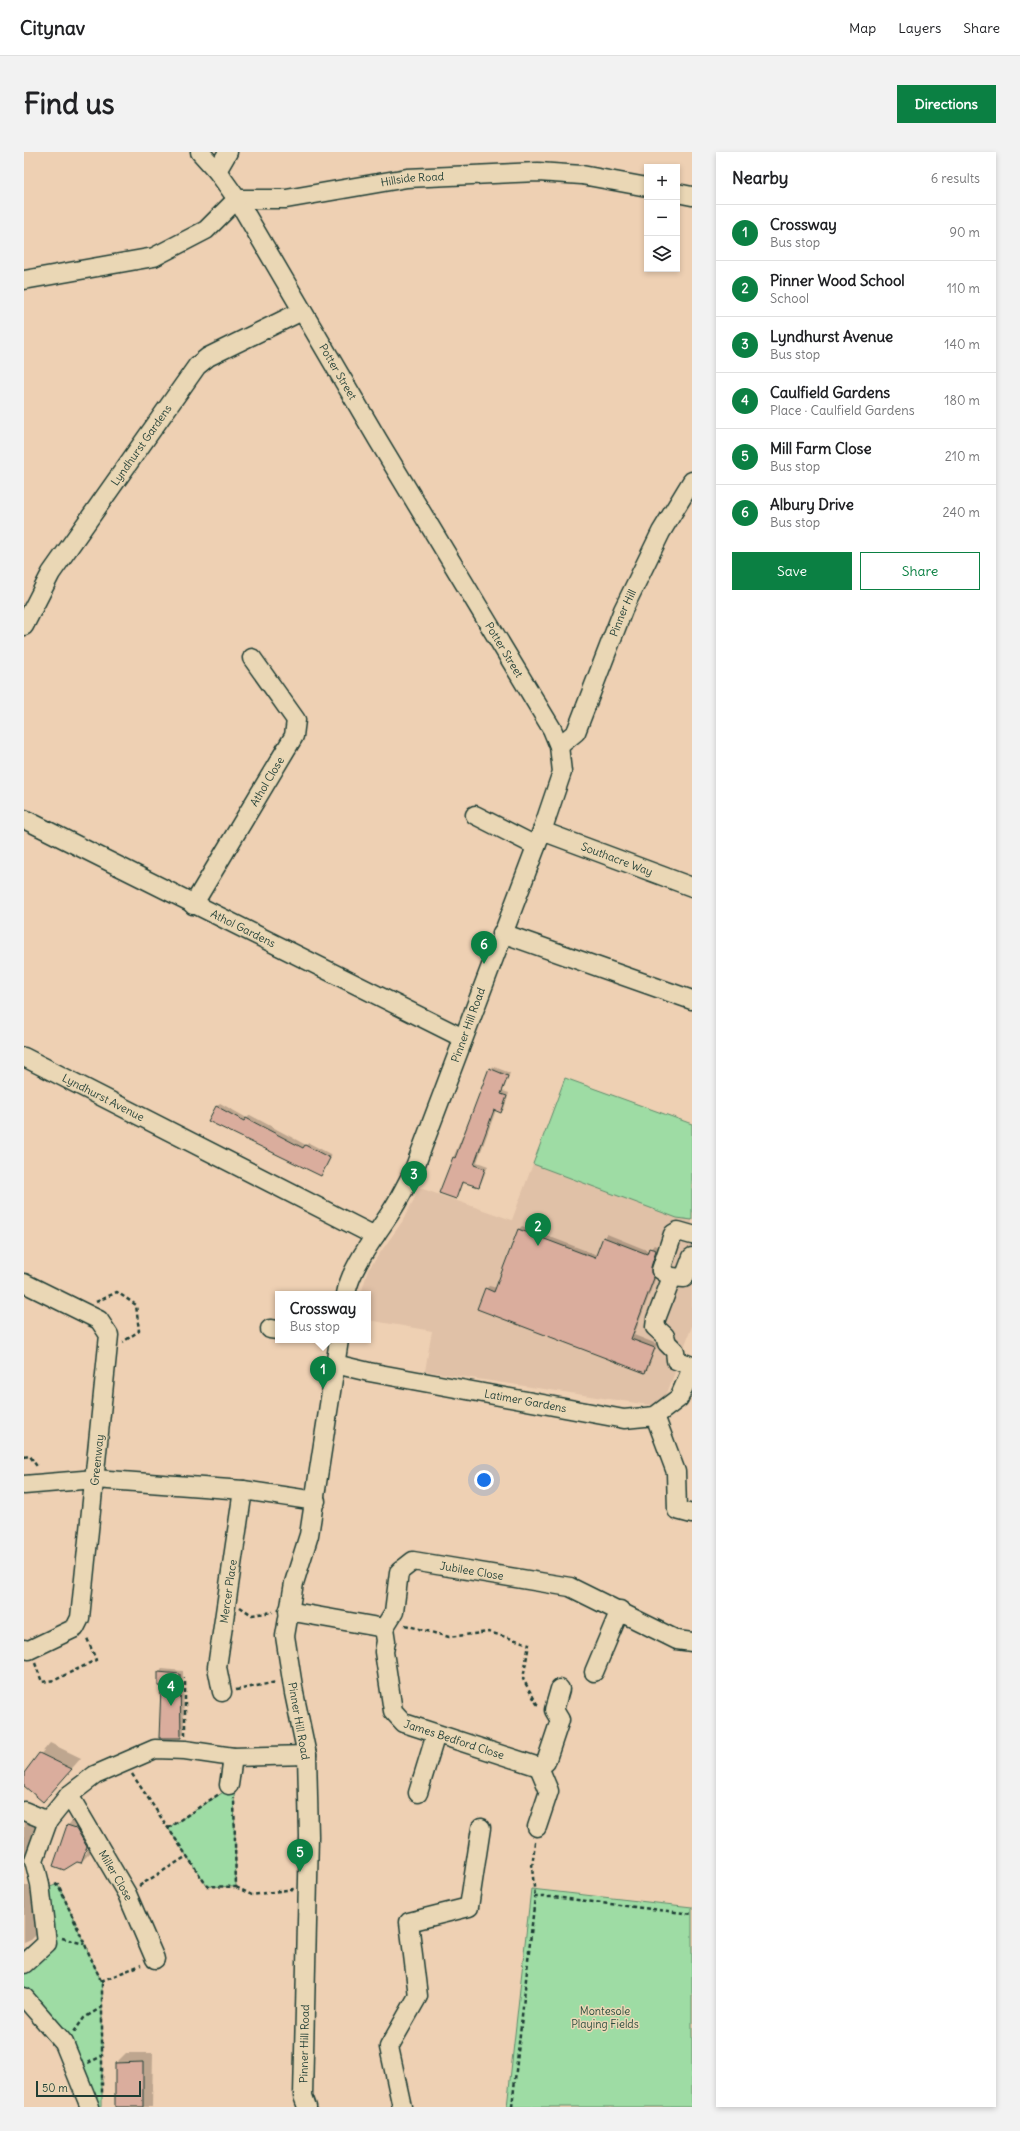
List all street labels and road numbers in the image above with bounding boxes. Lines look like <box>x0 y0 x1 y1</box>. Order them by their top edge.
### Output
street label: Hillside Road <box>380 169 445 189</box>
street label: Potter Street <box>316 341 360 402</box>
street label: Lyndhurst Gardens <box>108 402 175 488</box>
street label: Pinner Hill <box>606 587 639 639</box>
street label: Potter Street <box>482 619 527 680</box>
street label: Athol Close <box>247 754 287 809</box>
street label: Southacre Way <box>579 839 655 879</box>
street label: Athol Gardens <box>208 906 278 950</box>
street label: Pinner Hill Road <box>448 985 488 1064</box>
street label: Lyndhurst Avenue <box>60 1071 147 1124</box>
street label: Latimer Gardens <box>483 1386 568 1415</box>
street label: Greenway <box>87 1434 107 1486</box>
street label: Mercer Place <box>217 1558 240 1624</box>
street label: Jubilee Close <box>439 1559 505 1583</box>
street label: Pinner Hill Road <box>285 1681 313 1761</box>
street label: James Bedford Close <box>402 1716 506 1762</box>
street label: Miller Close <box>96 1847 136 1903</box>
street label: Pinner Hill Road <box>296 2004 312 2083</box>

